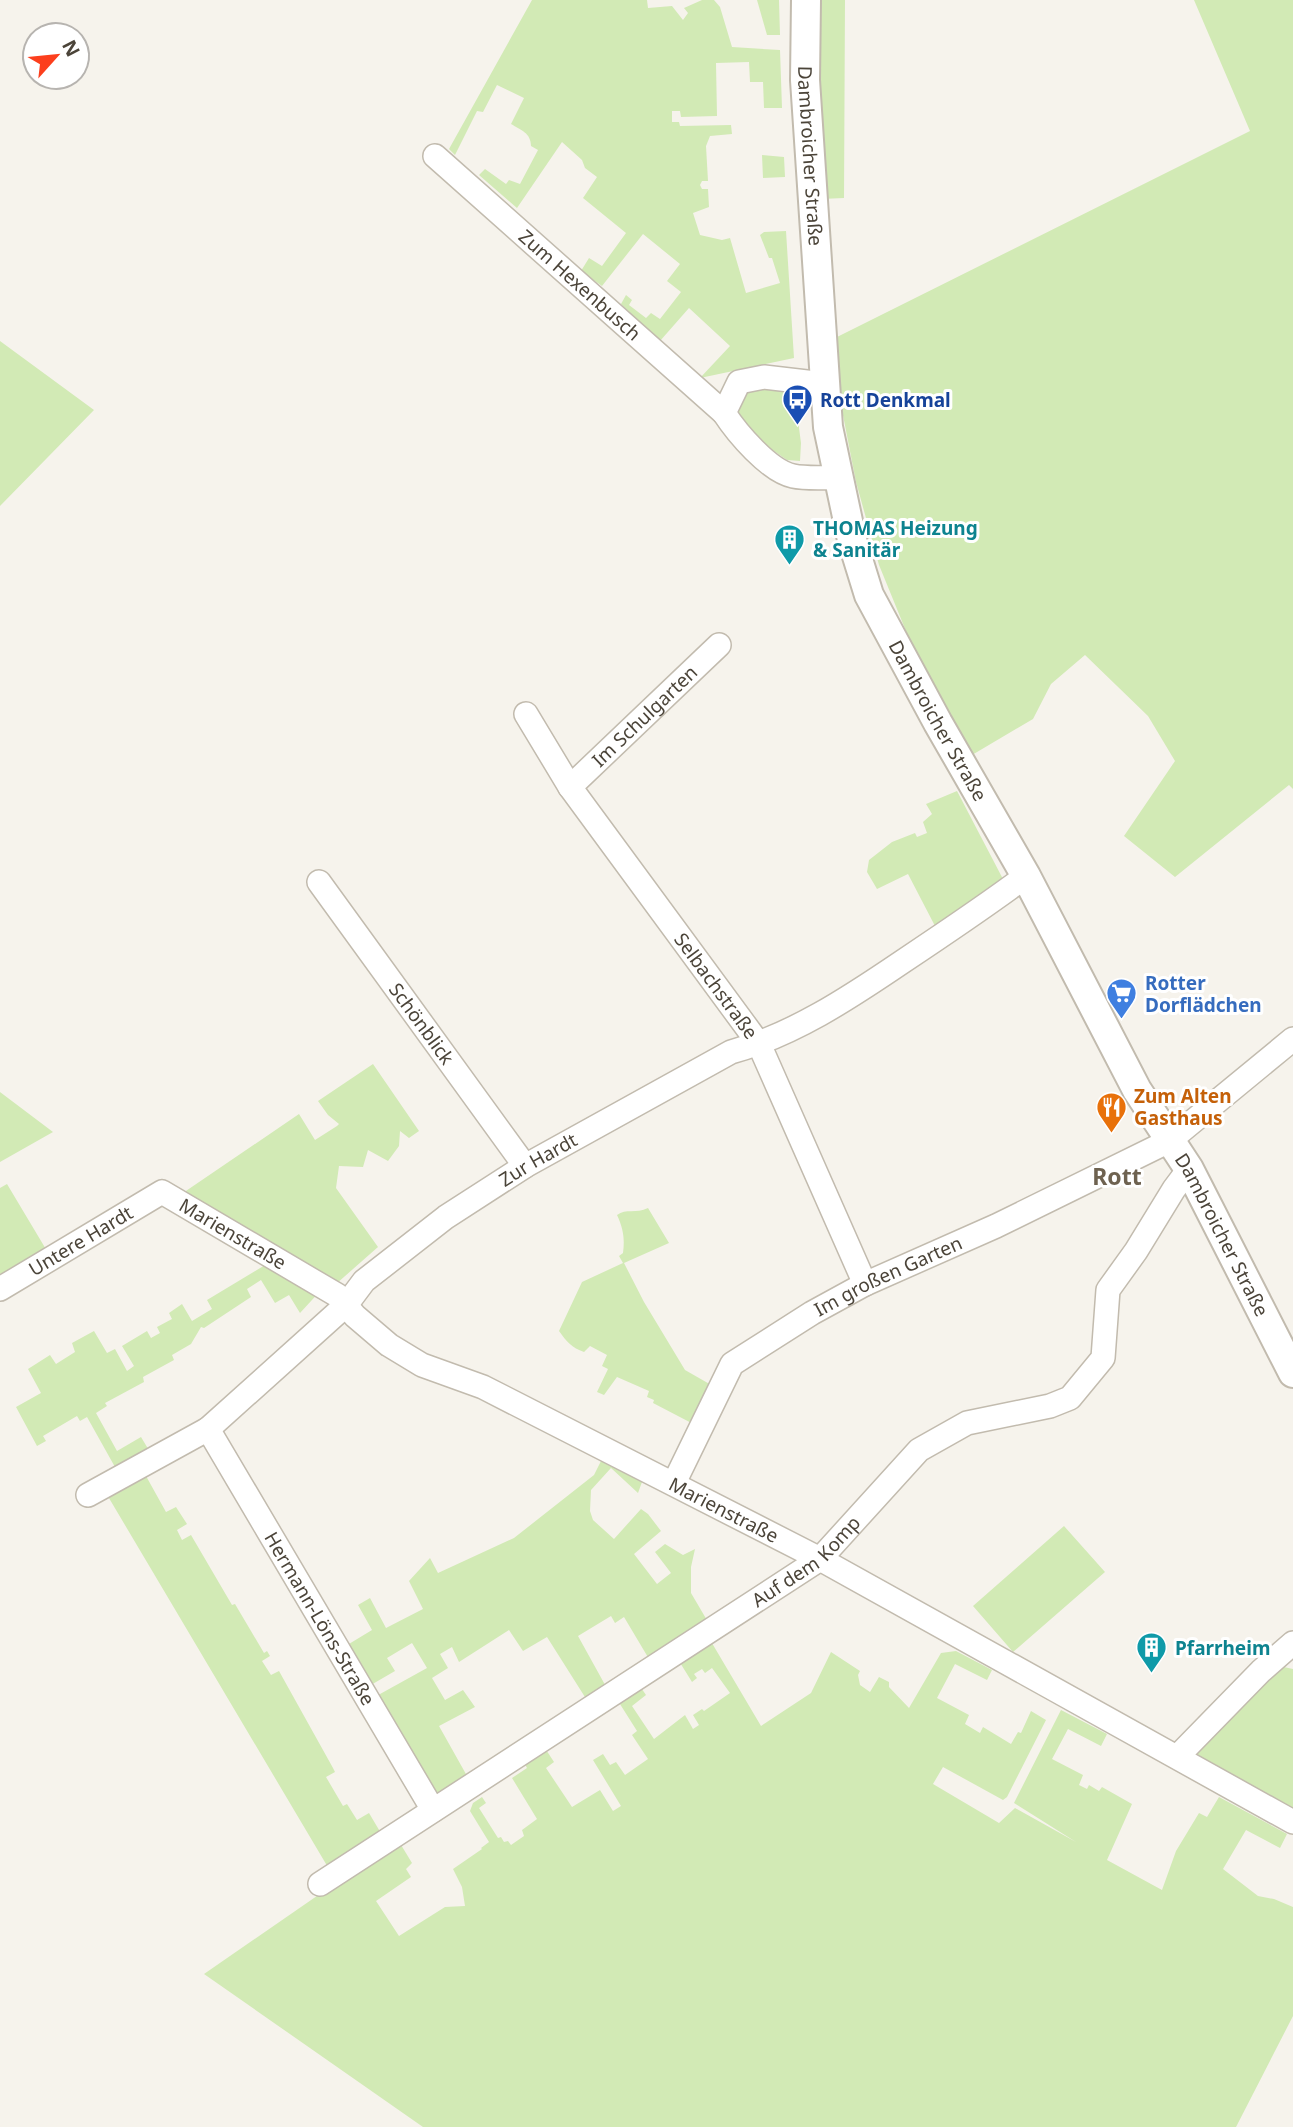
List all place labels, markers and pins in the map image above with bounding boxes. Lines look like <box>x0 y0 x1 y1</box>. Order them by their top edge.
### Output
bus stop icon: Rott Denkmal <box>780 383 814 427</box>
place label: Rott Denkmal <box>820 387 951 413</box>
place label: THOMAS Heizung & Sanitär <box>813 515 978 563</box>
building icon: THOMAS Heizung & Sanitär <box>773 522 807 566</box>
place label: Rotter Dorflädchen <box>1145 970 1262 1018</box>
supermarket icon: Rotter Dorflädchen <box>1105 977 1139 1021</box>
place label: Zum Alten Gasthaus <box>1134 1083 1232 1131</box>
restaurant icon: Zum Alten Gasthaus <box>1094 1090 1128 1134</box>
building icon: Pfarrheim <box>1135 1631 1169 1675</box>
place label: Pfarrheim <box>1175 1635 1270 1661</box>

